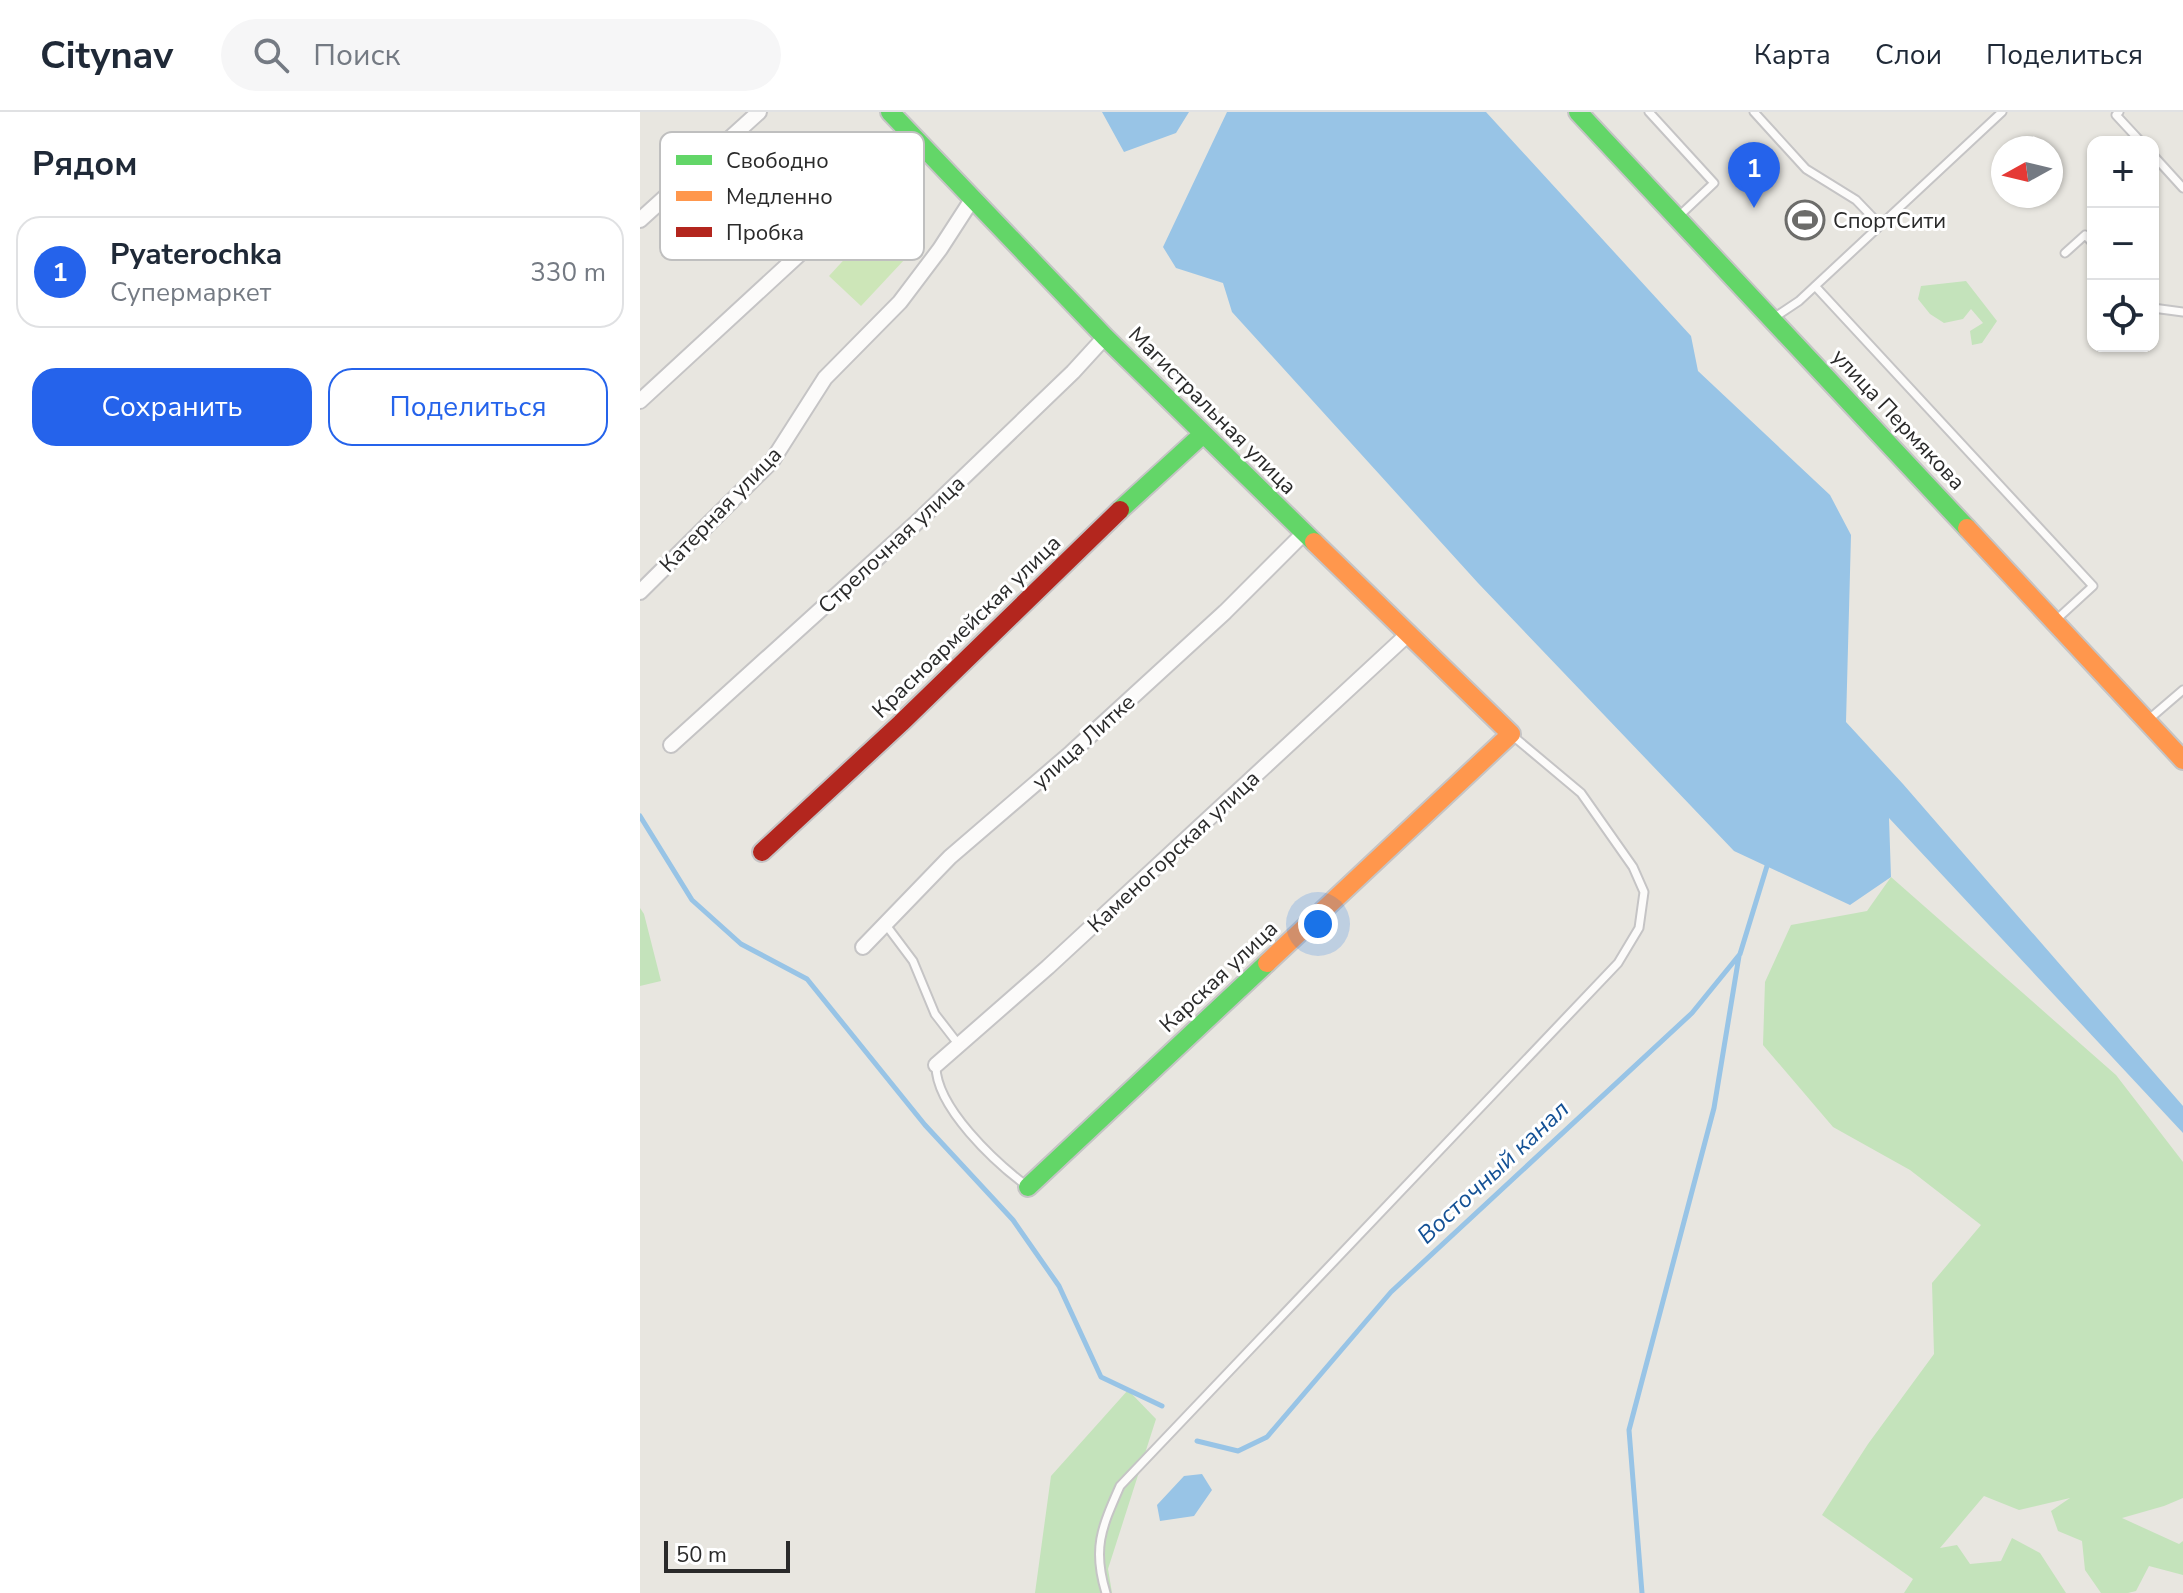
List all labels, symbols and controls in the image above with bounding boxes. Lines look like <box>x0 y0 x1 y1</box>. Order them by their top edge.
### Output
search box <box>221 19 781 91</box>
text: Citynav <box>40 30 173 81</box>
icon: search <box>249 33 293 77</box>
text: Поиск <box>313 35 400 76</box>
text: Карта <box>1754 36 1831 74</box>
text: Слои <box>1875 36 1942 74</box>
text: Поделиться <box>1986 36 2143 74</box>
legend <box>660 132 924 260</box>
north arrow <box>1991 136 2063 208</box>
map controls <box>2087 136 2159 352</box>
button: + <box>2087 136 2159 208</box>
text: Рядом <box>32 141 138 187</box>
pin: 1 <box>1728 142 1780 208</box>
text: Свободно <box>726 146 829 176</box>
text: Медленно <box>726 182 833 212</box>
sports icon: СпортСити <box>1784 199 1826 241</box>
place label: СпортСити <box>1833 206 1946 236</box>
button: − <box>2087 208 2159 280</box>
text: Пробка <box>726 218 804 248</box>
text: Pyaterochka <box>110 234 282 275</box>
text: 1 <box>52 255 68 290</box>
text: 330 m <box>530 255 606 290</box>
text: Супермаркет <box>110 275 271 310</box>
button: locate <box>2087 280 2159 352</box>
street label: Магистральная улица <box>1122 320 1303 501</box>
street label: улица Пермякова <box>1825 343 1972 497</box>
button: Сохранить <box>32 368 312 446</box>
button: Поделиться <box>328 368 608 446</box>
street label: Катерная улица <box>653 440 789 579</box>
street label: Стрелочная улица <box>812 469 972 621</box>
street label: Красноармейская улица <box>866 529 1068 725</box>
street label: улица Литке <box>1026 687 1142 796</box>
street label: Каменогорская улица <box>1081 764 1266 940</box>
your location <box>1298 904 1338 944</box>
street label: Карская улица <box>1153 914 1284 1039</box>
water label: Восточный канал <box>1410 1093 1576 1251</box>
scale bar <box>664 1537 790 1573</box>
text: 50 m <box>676 1540 727 1570</box>

